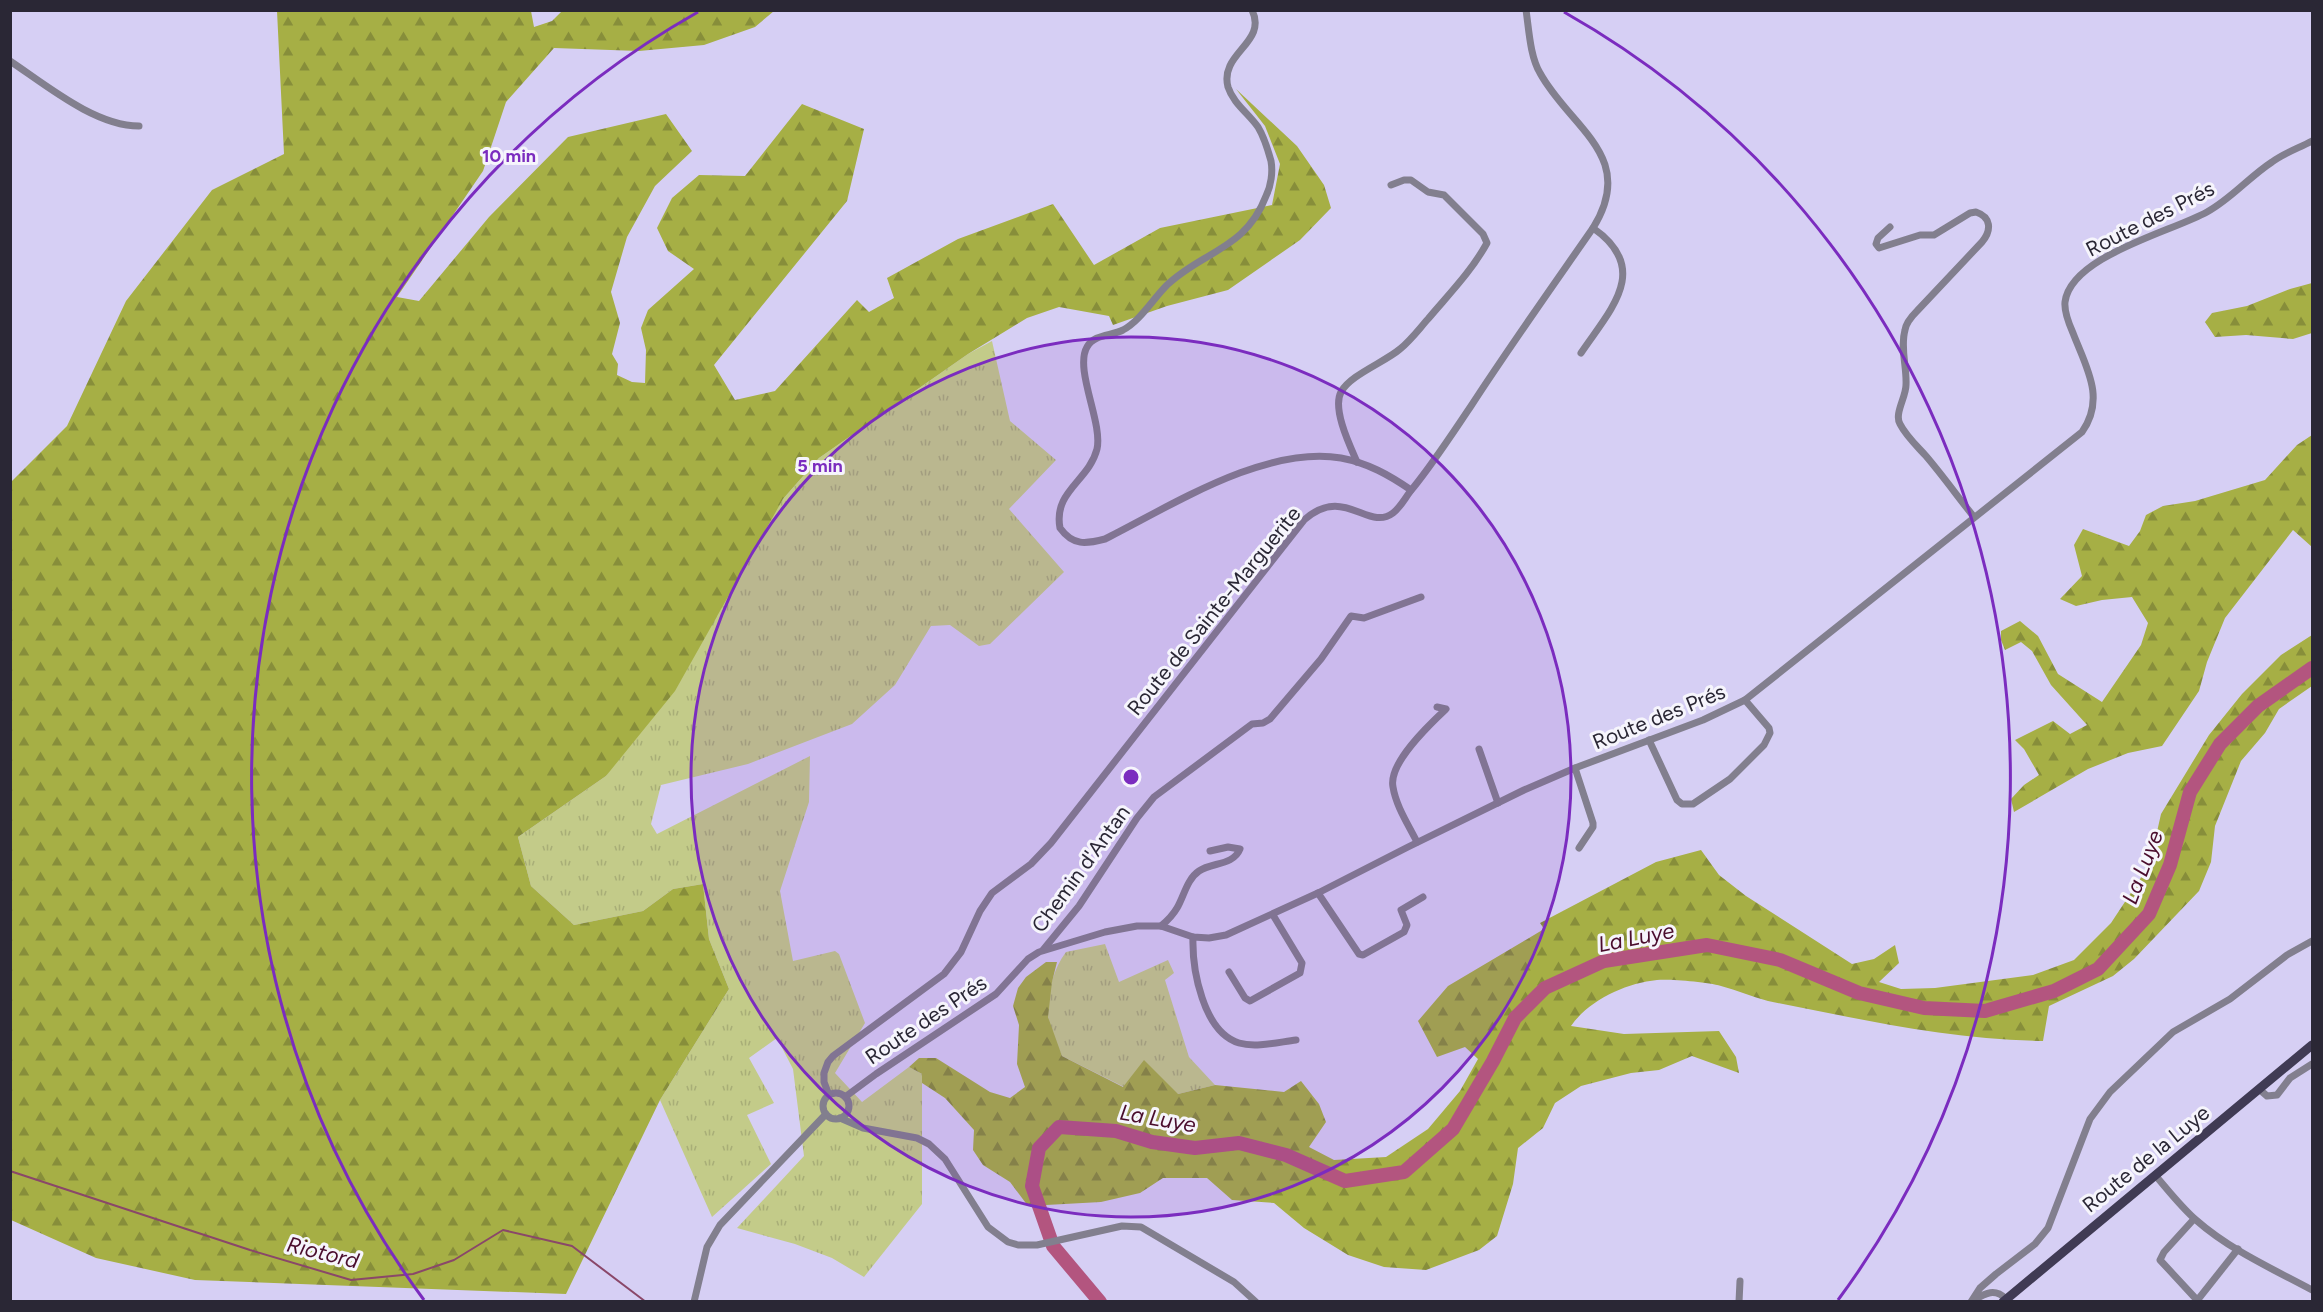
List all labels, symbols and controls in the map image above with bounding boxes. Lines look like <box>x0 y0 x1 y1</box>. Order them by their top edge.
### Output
text: 10 min <box>482 145 536 167</box>
street label: Route des Prés <box>2081 175 2218 262</box>
text: 5 min <box>797 455 843 477</box>
street label: Route de Sainte-Marguerite <box>1122 501 1306 720</box>
street label: Route des Prés <box>1589 679 1729 754</box>
centre of rings <box>1121 767 1141 787</box>
street label: Chemin d'Antan <box>1026 800 1135 937</box>
water label: La Luye <box>2116 826 2169 908</box>
water label: La Luye <box>1596 917 1676 958</box>
street label: Route des Prés <box>860 970 991 1069</box>
water label: La Luye <box>1118 1099 1198 1138</box>
street label: Route de la Luye <box>2077 1100 2214 1217</box>
water label: Riotord <box>284 1231 363 1275</box>

